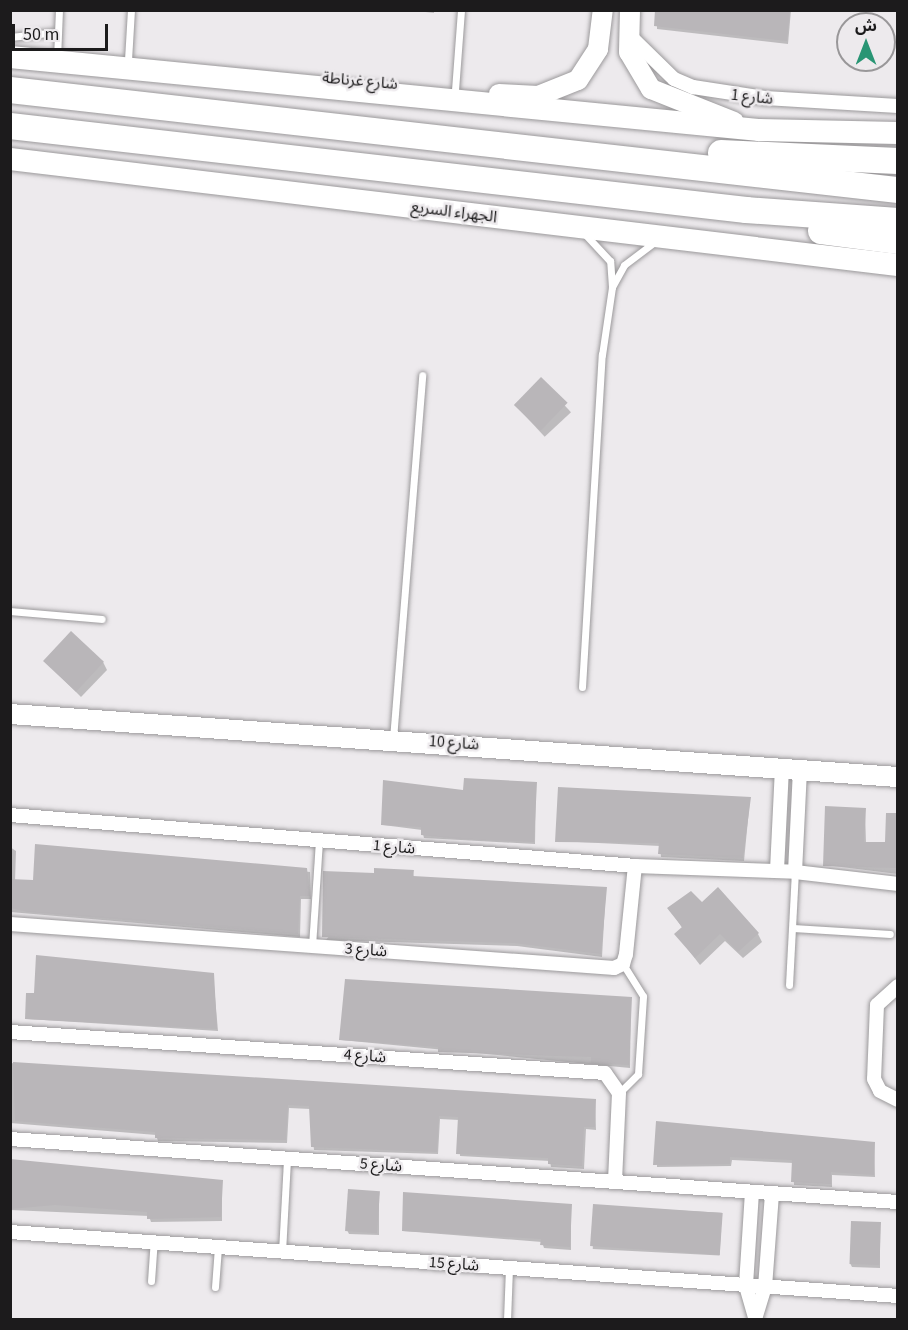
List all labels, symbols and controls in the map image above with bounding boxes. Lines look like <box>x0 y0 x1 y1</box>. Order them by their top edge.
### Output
scale bar <box>15 12 111 50</box>
north arrow <box>836 12 896 72</box>
text: ش <box>855 15 877 37</box>
text: 50 m <box>23 22 59 47</box>
street label: شارع غرناطة <box>321 68 399 94</box>
street label: شارع 1 <box>730 85 774 109</box>
street label: الجهراء السريع <box>410 197 498 227</box>
street label: شارع 10 <box>428 732 480 754</box>
street label: شارع 1 <box>372 836 416 858</box>
street label: شارع 3 <box>344 939 388 961</box>
street label: شارع 4 <box>343 1045 387 1067</box>
street label: شارع 5 <box>359 1154 403 1176</box>
street label: شارع 15 <box>428 1253 480 1275</box>

